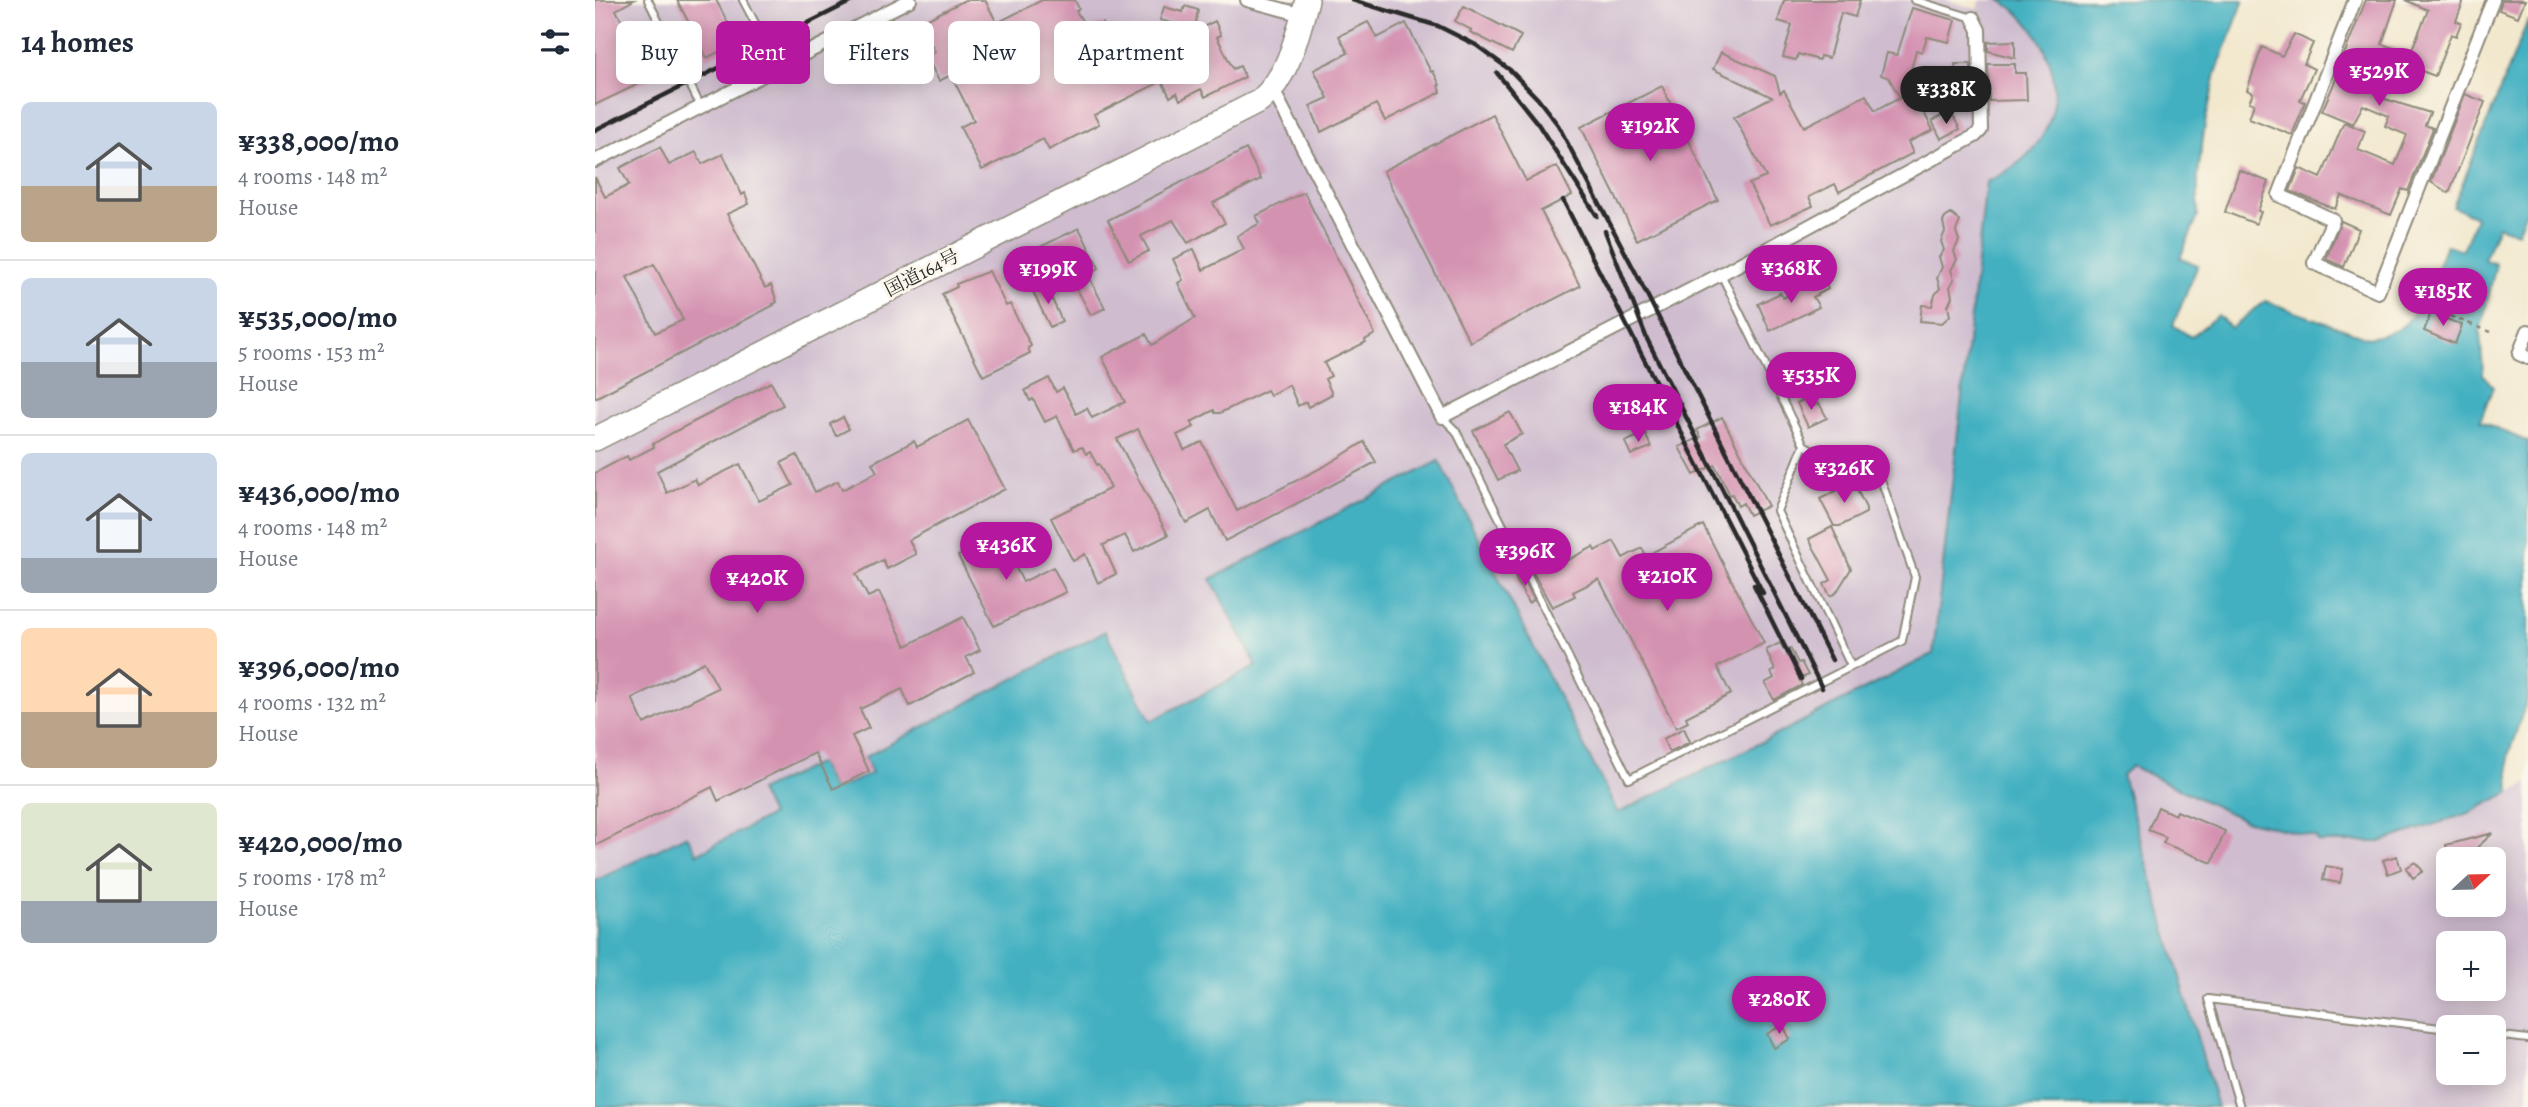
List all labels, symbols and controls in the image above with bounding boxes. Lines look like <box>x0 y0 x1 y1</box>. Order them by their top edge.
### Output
chip: Buy <box>616 21 702 84</box>
chip: Rent <box>716 21 810 84</box>
chip: Filters <box>824 21 934 84</box>
chip: New <box>948 21 1040 84</box>
chip: Apartment <box>1054 21 1209 84</box>
text: 14 homes <box>21 22 134 62</box>
icon: filters <box>536 23 574 61</box>
pin: ¥529K <box>2330 48 2428 108</box>
text: ¥529K <box>2349 55 2409 86</box>
pin: ¥338K <box>1897 66 1995 126</box>
text: ¥338K <box>1916 73 1976 104</box>
pin: ¥192K <box>1601 104 1699 163</box>
text: ¥192K <box>1621 110 1679 141</box>
text: ¥338,000/mo <box>238 121 399 161</box>
icon: home <box>77 130 161 214</box>
text: 4 rooms · 148 m² <box>238 161 387 192</box>
text: House <box>238 192 298 223</box>
street label: 国道164号 <box>880 243 964 303</box>
pin: ¥199K <box>999 246 1097 306</box>
pin: ¥368K <box>1742 246 1840 305</box>
text: ¥368K <box>1761 252 1821 283</box>
text: ¥199K <box>1019 253 1077 284</box>
pin: ¥185K <box>2394 268 2492 328</box>
text: ¥185K <box>2414 275 2472 306</box>
text: ¥535,000/mo <box>238 297 398 337</box>
icon: home <box>77 306 161 390</box>
text: 5 rooms · 153 m² <box>238 337 385 368</box>
pin: ¥535K <box>1762 352 1860 412</box>
text: ¥535K <box>1782 359 1840 390</box>
text: House <box>238 368 298 399</box>
pin: ¥184K <box>1589 384 1687 444</box>
text: ¥184K <box>1609 391 1667 422</box>
pin: ¥326K <box>1795 446 1893 505</box>
text: ¥326K <box>1814 452 1874 483</box>
text: ¥436,000/mo <box>238 472 400 512</box>
icon: home <box>77 481 161 565</box>
text: 4 rooms · 148 m² <box>238 512 387 543</box>
pin: ¥436K <box>957 522 1055 582</box>
pin: ¥396K <box>1476 528 1574 588</box>
text: ¥436K <box>976 529 1036 560</box>
text: ¥396K <box>1495 535 1555 566</box>
text: House <box>238 543 298 574</box>
pin: ¥210K <box>1618 554 1716 613</box>
pin: ¥420K <box>708 556 806 615</box>
text: ¥210K <box>1637 560 1697 591</box>
text: ¥420K <box>726 562 788 593</box>
text: ¥396,000/mo <box>238 647 400 687</box>
icon: home <box>77 656 161 740</box>
text: 4 rooms · 132 m² <box>238 687 386 718</box>
text: House <box>238 718 298 749</box>
text: ¥420,000/mo <box>238 822 403 862</box>
icon: home <box>77 831 161 915</box>
north arrow <box>2436 847 2506 917</box>
map controls <box>2436 847 2506 1085</box>
text: 5 rooms · 178 m² <box>238 862 386 893</box>
text: House <box>238 893 298 924</box>
button: + <box>2436 931 2506 1001</box>
pin: ¥280K <box>1730 976 1828 1036</box>
text: ¥280K <box>1748 983 1810 1014</box>
button: − <box>2436 1015 2506 1085</box>

